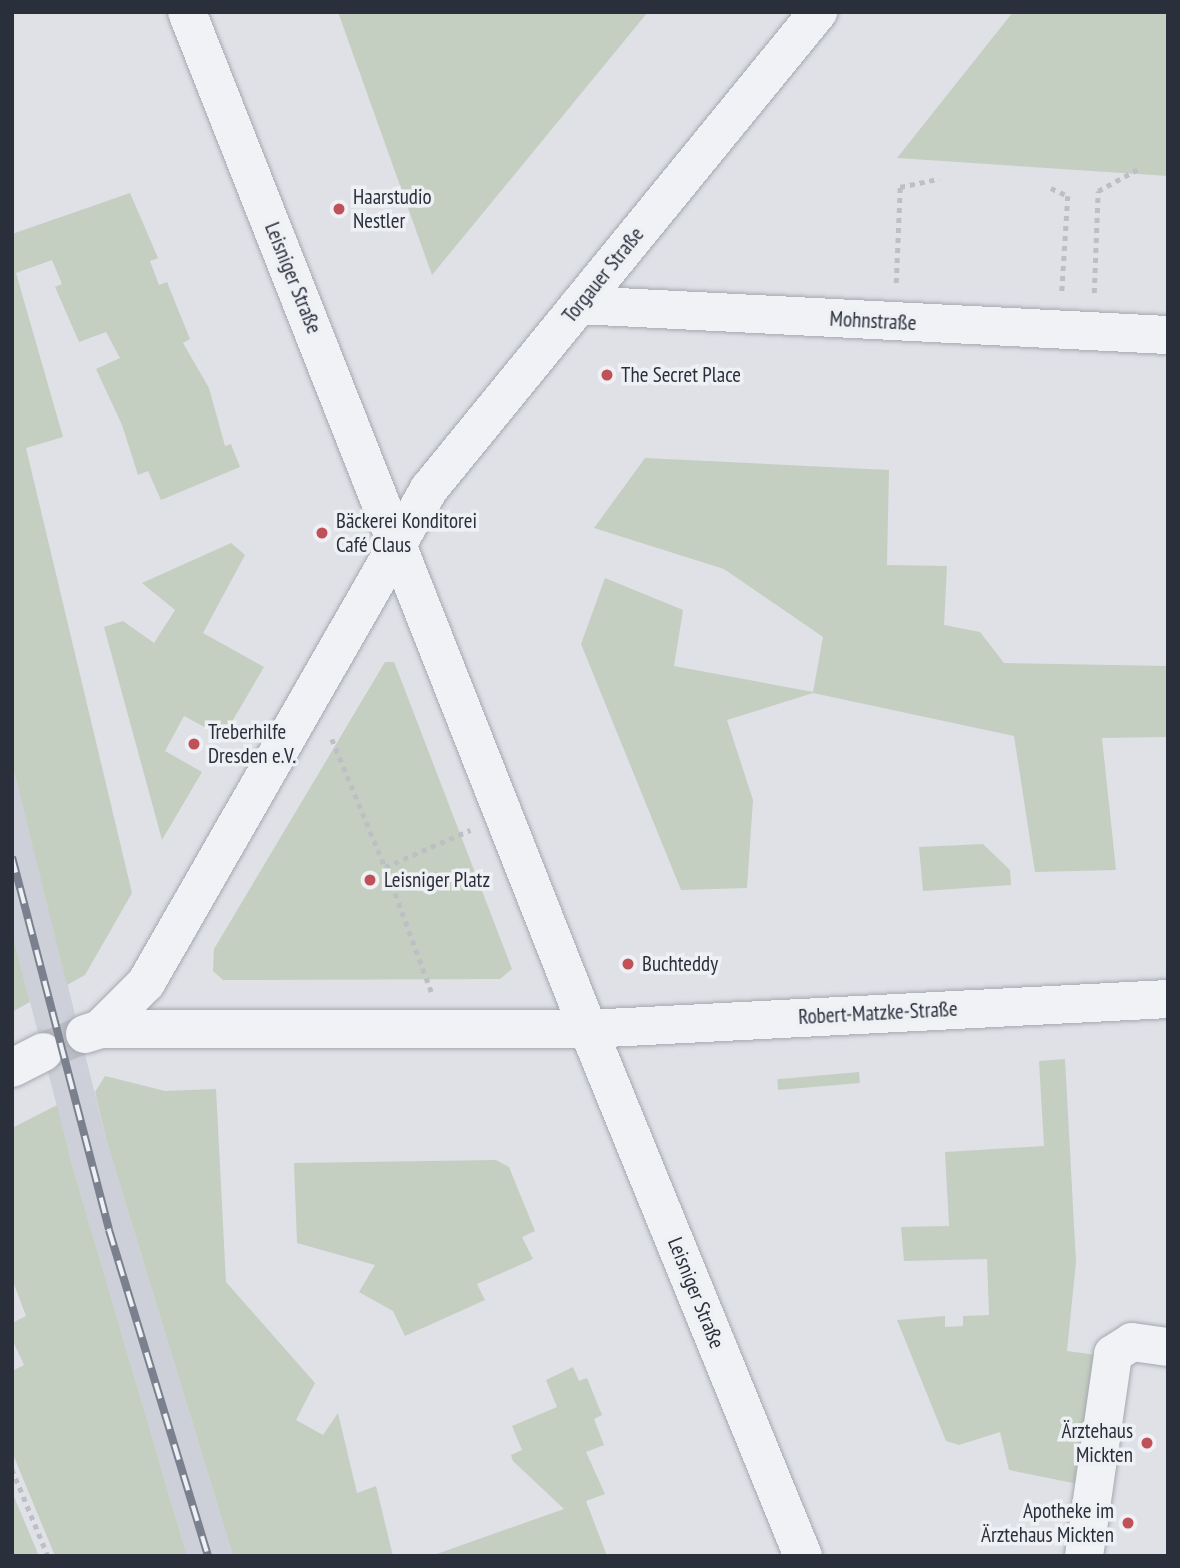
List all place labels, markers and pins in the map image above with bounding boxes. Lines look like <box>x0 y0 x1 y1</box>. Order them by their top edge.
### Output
place label: Haarstudio Nestler <box>353 184 432 234</box>
marker: Haarstudio Nestler <box>331 201 347 217</box>
place label: The Secret Place <box>621 362 741 388</box>
marker: The Secret Place <box>599 367 615 383</box>
place label: Bäckerei Konditorei Café Claus <box>336 508 477 558</box>
marker: Bäckerei Konditorei Café Claus <box>314 525 330 541</box>
place label: Treberhilfe Dresden e.V. <box>208 719 296 769</box>
marker: Treberhilfe Dresden e.V. <box>186 736 202 752</box>
place label: Leisniger Platz <box>384 867 490 893</box>
marker: Leisniger Platz <box>362 872 378 888</box>
place label: Buchteddy <box>642 951 718 977</box>
marker: Buchteddy <box>620 956 636 972</box>
place label: Ärztehaus Mickten <box>1062 1418 1133 1468</box>
marker: Ärztehaus Mickten <box>1139 1435 1155 1451</box>
place label: Apotheke im Ärztehaus Mickten <box>981 1498 1114 1548</box>
marker: Apotheke im Ärztehaus Mickten <box>1120 1515 1136 1531</box>

